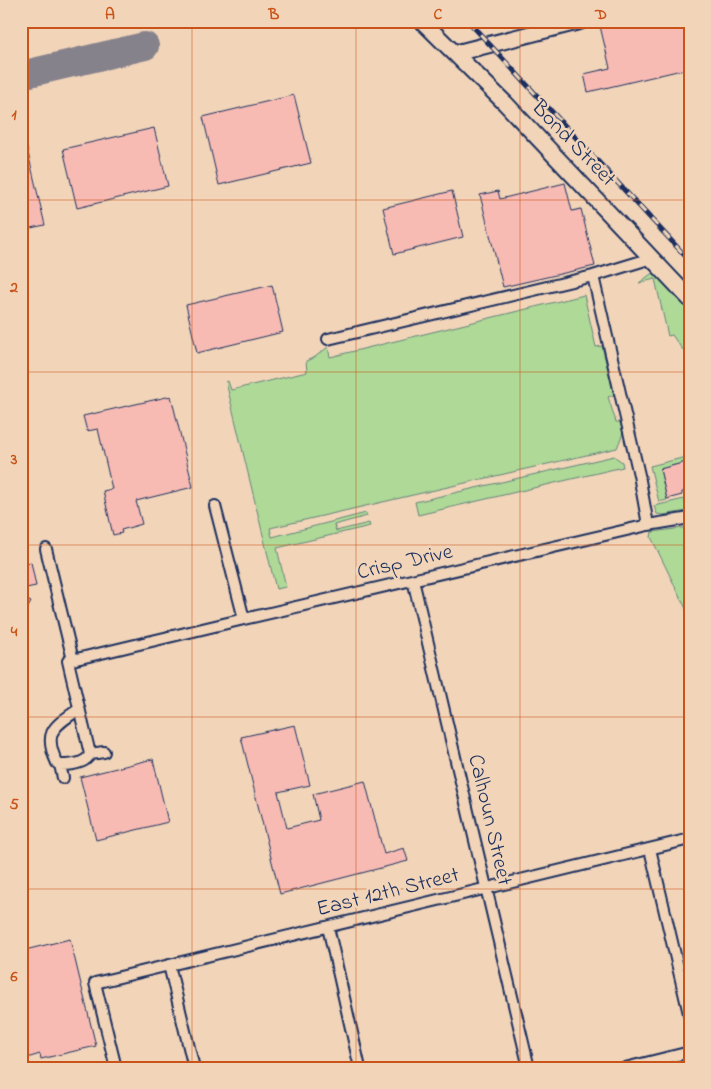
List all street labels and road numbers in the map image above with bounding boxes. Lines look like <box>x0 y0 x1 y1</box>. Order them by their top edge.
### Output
street label: Bond Street <box>522 92 623 195</box>
street label: Crisp Drive <box>354 536 456 590</box>
street label: Calhoun Street <box>458 751 520 889</box>
street label: East 12th Street <box>313 860 463 926</box>

